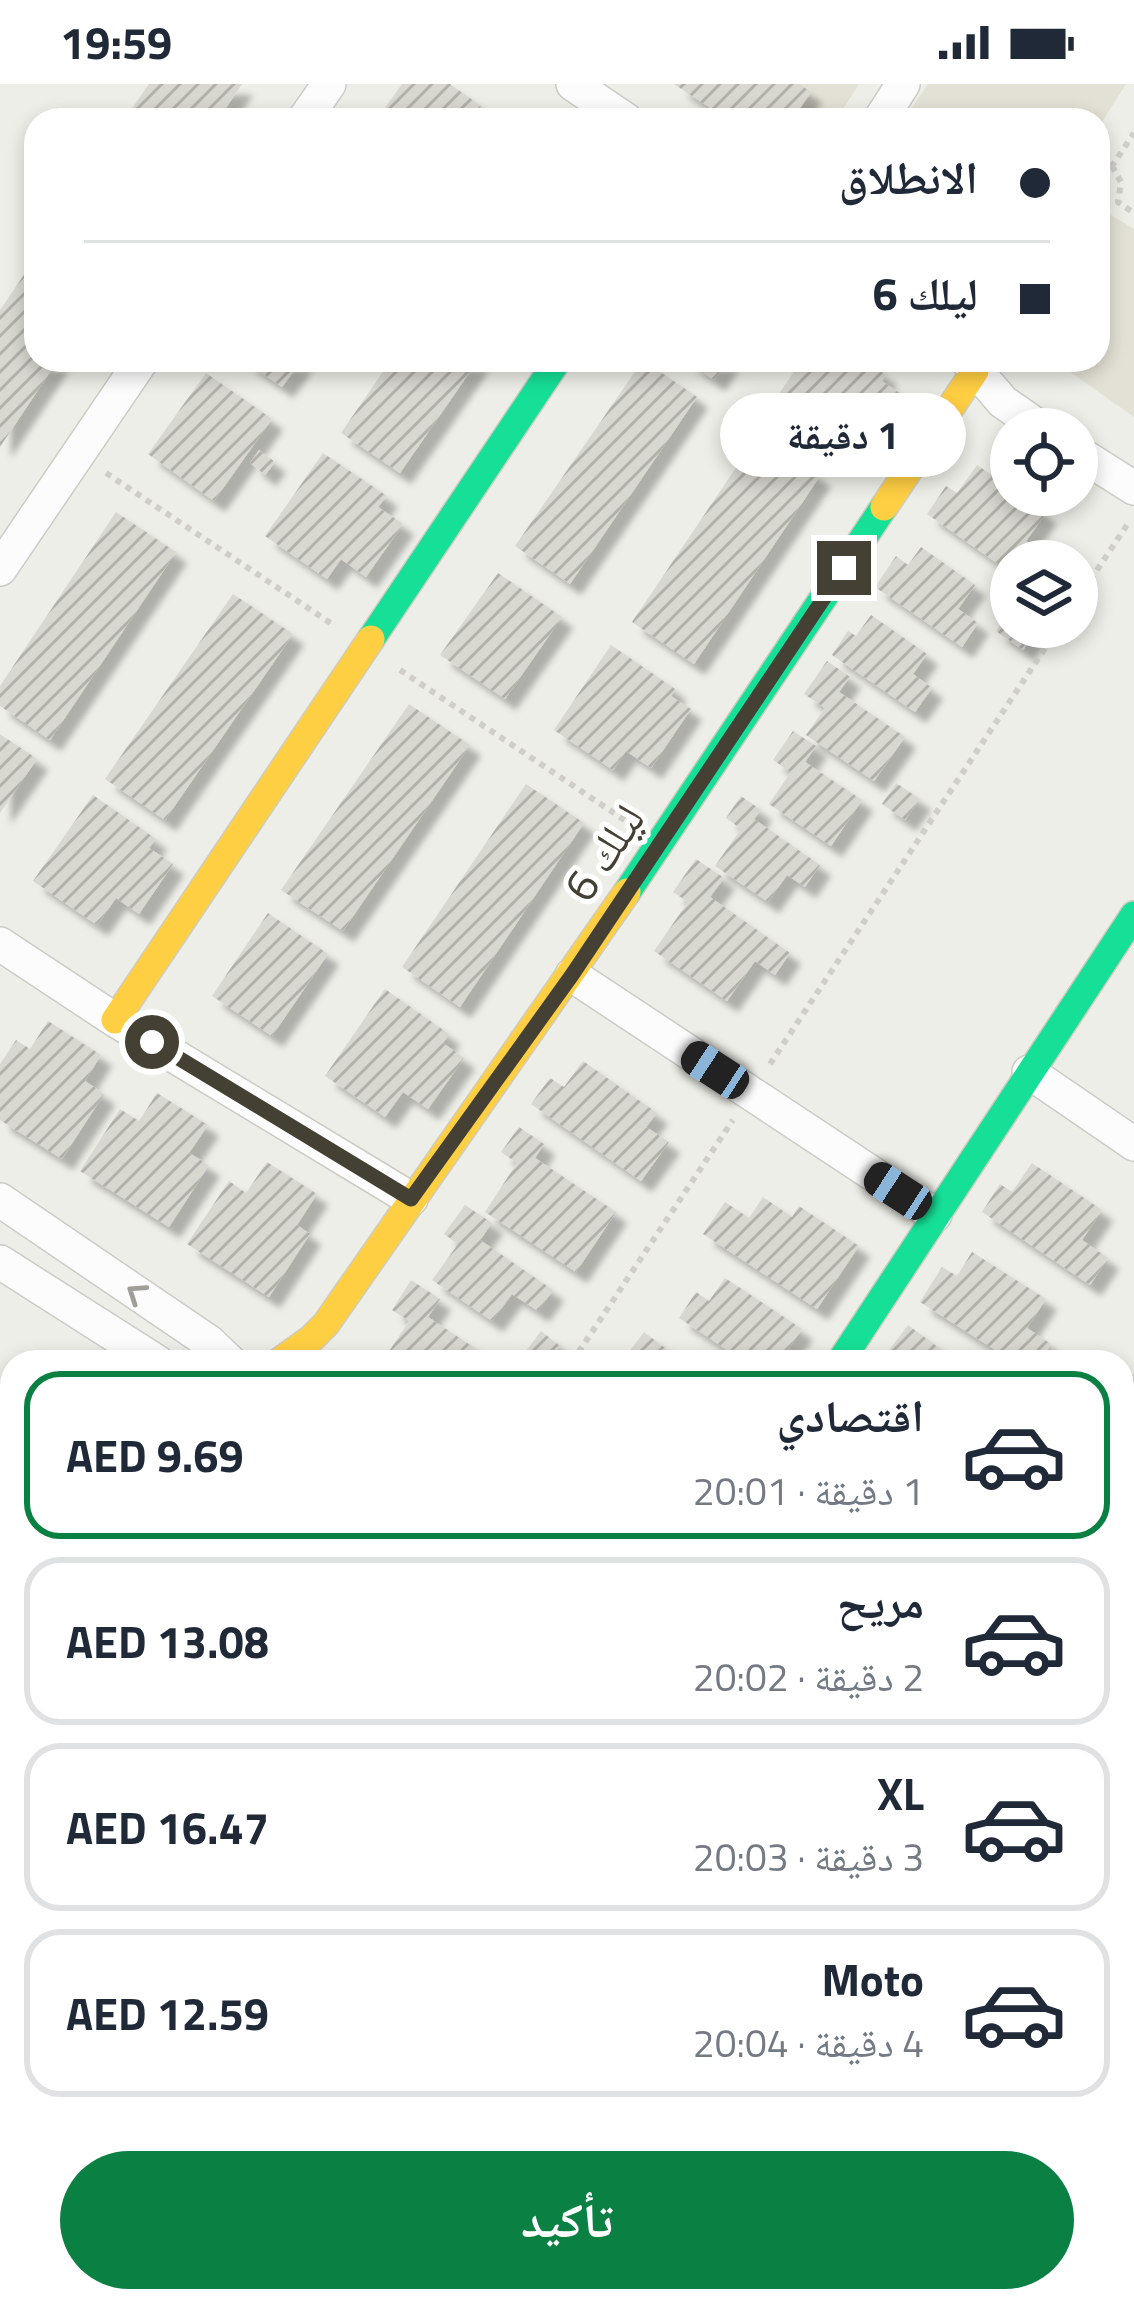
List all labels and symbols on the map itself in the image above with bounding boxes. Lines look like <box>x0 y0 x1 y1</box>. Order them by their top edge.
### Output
callout: 1 دقيقة <box>721 394 967 478</box>
route end <box>817 541 871 595</box>
street label: ليلك 6 <box>545 789 661 915</box>
route start <box>125 1015 179 1069</box>
car <box>675 1035 755 1105</box>
car <box>858 1156 938 1226</box>
one-way arrow <box>127 1285 149 1307</box>

